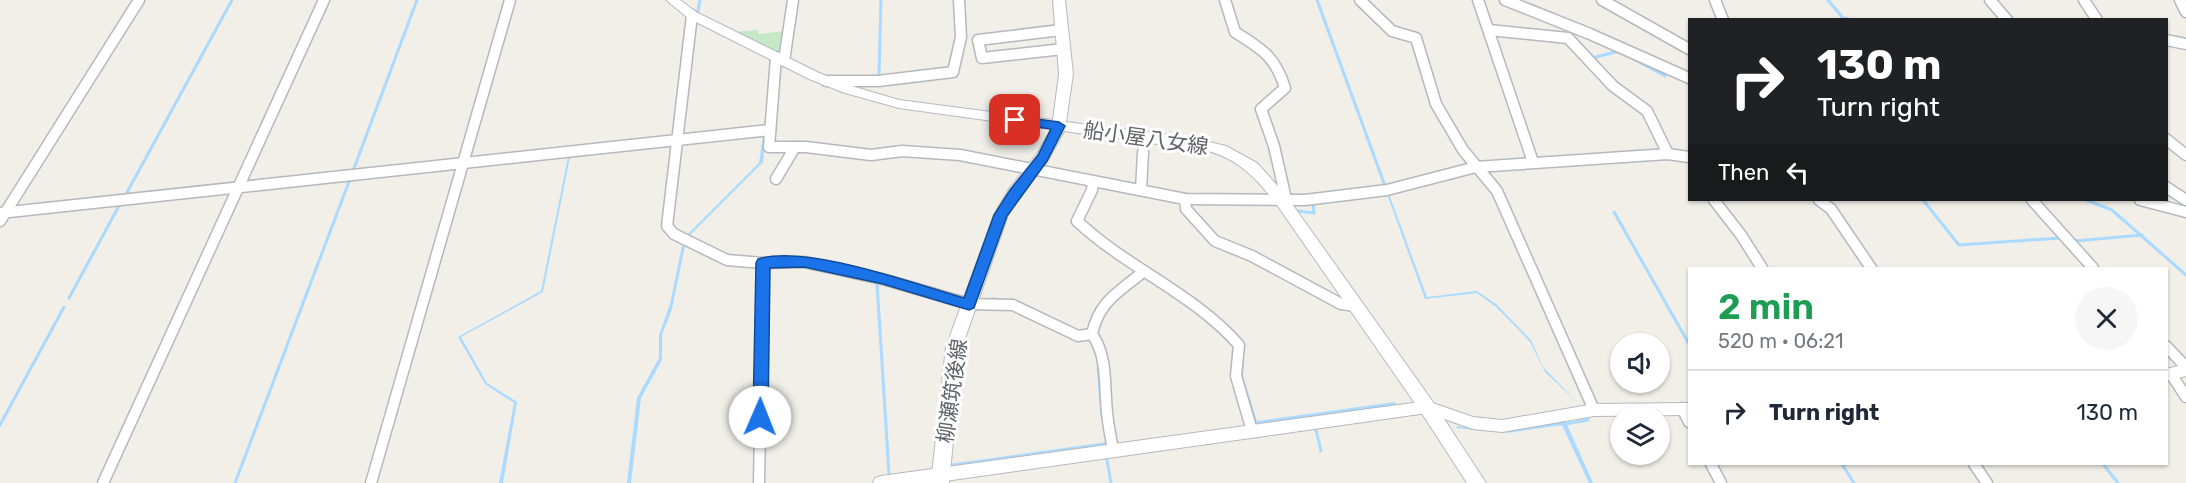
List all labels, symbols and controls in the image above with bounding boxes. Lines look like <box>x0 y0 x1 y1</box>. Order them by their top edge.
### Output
text: 130 m <box>1817 40 1942 90</box>
icon: right <box>1718 42 1796 120</box>
text: Turn right <box>1817 91 1940 123</box>
pin <box>989 94 1040 145</box>
icon: arrive <box>998 103 1031 136</box>
street label: 船小屋八女線 <box>1082 117 1210 159</box>
icon: left <box>1781 156 1814 189</box>
text: Then <box>1718 159 1769 186</box>
text: 2 min <box>1718 285 1814 328</box>
button: close <box>2075 287 2138 350</box>
text: 520 m · 06:21 <box>1718 329 1844 353</box>
map controls <box>1610 333 1670 465</box>
button: sound <box>1610 333 1670 393</box>
street label: 柳瀬筑後線 <box>932 337 972 445</box>
position arrow <box>728 385 792 449</box>
icon: right <box>1718 396 1751 429</box>
text: Turn right <box>1769 399 1879 426</box>
text: 130 m <box>2076 399 2138 426</box>
button: layers <box>1610 405 1670 465</box>

